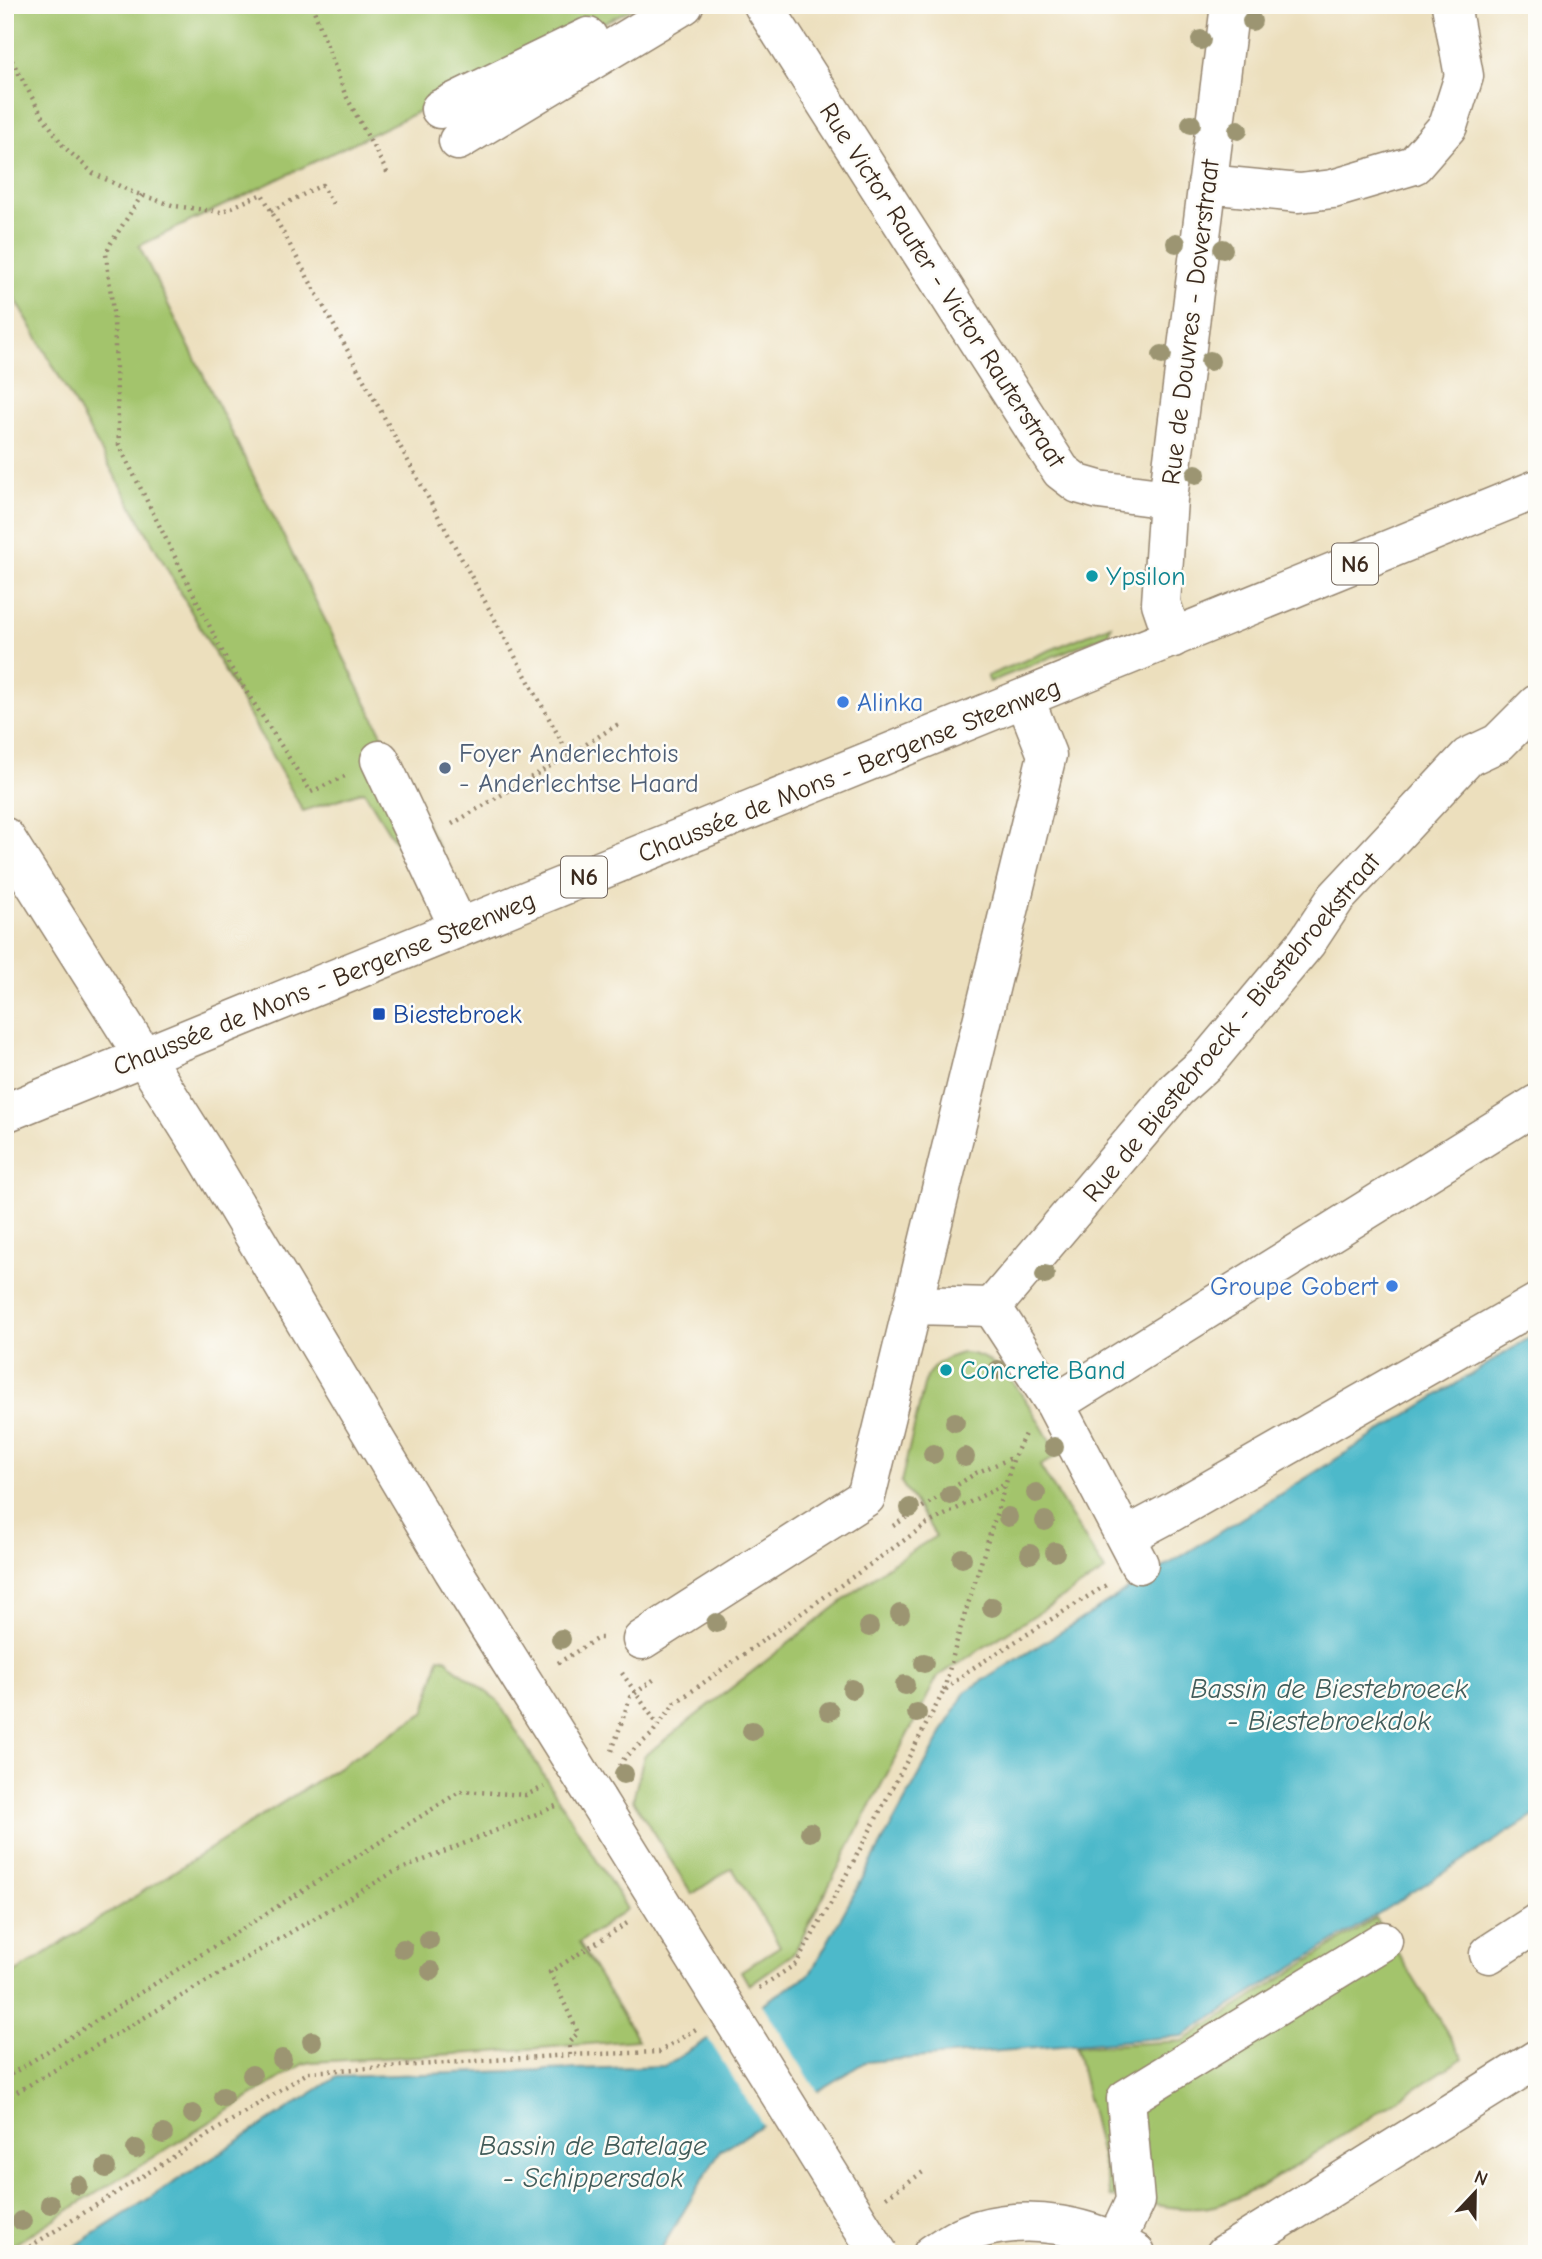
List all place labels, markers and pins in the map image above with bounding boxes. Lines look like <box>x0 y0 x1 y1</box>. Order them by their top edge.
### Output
place label: Ypsilon <box>1106 562 1186 592</box>
marker: Ypsilon <box>1084 568 1100 584</box>
place label: Alinka <box>857 688 924 718</box>
marker: Alinka <box>835 694 851 710</box>
place label: Foyer Anderlechtois - Anderlechtse Haard <box>459 739 699 799</box>
marker: Foyer Anderlechtois - Anderlechtse Haard <box>437 760 453 776</box>
place label: Biestebroek <box>393 1000 522 1030</box>
marker: Biestebroek <box>371 1006 387 1022</box>
place label: Groupe Gobert <box>1210 1272 1380 1302</box>
marker: Groupe Gobert <box>1384 1278 1400 1294</box>
place label: Concrete Band <box>960 1356 1126 1386</box>
marker: Concrete Band <box>938 1362 954 1378</box>

